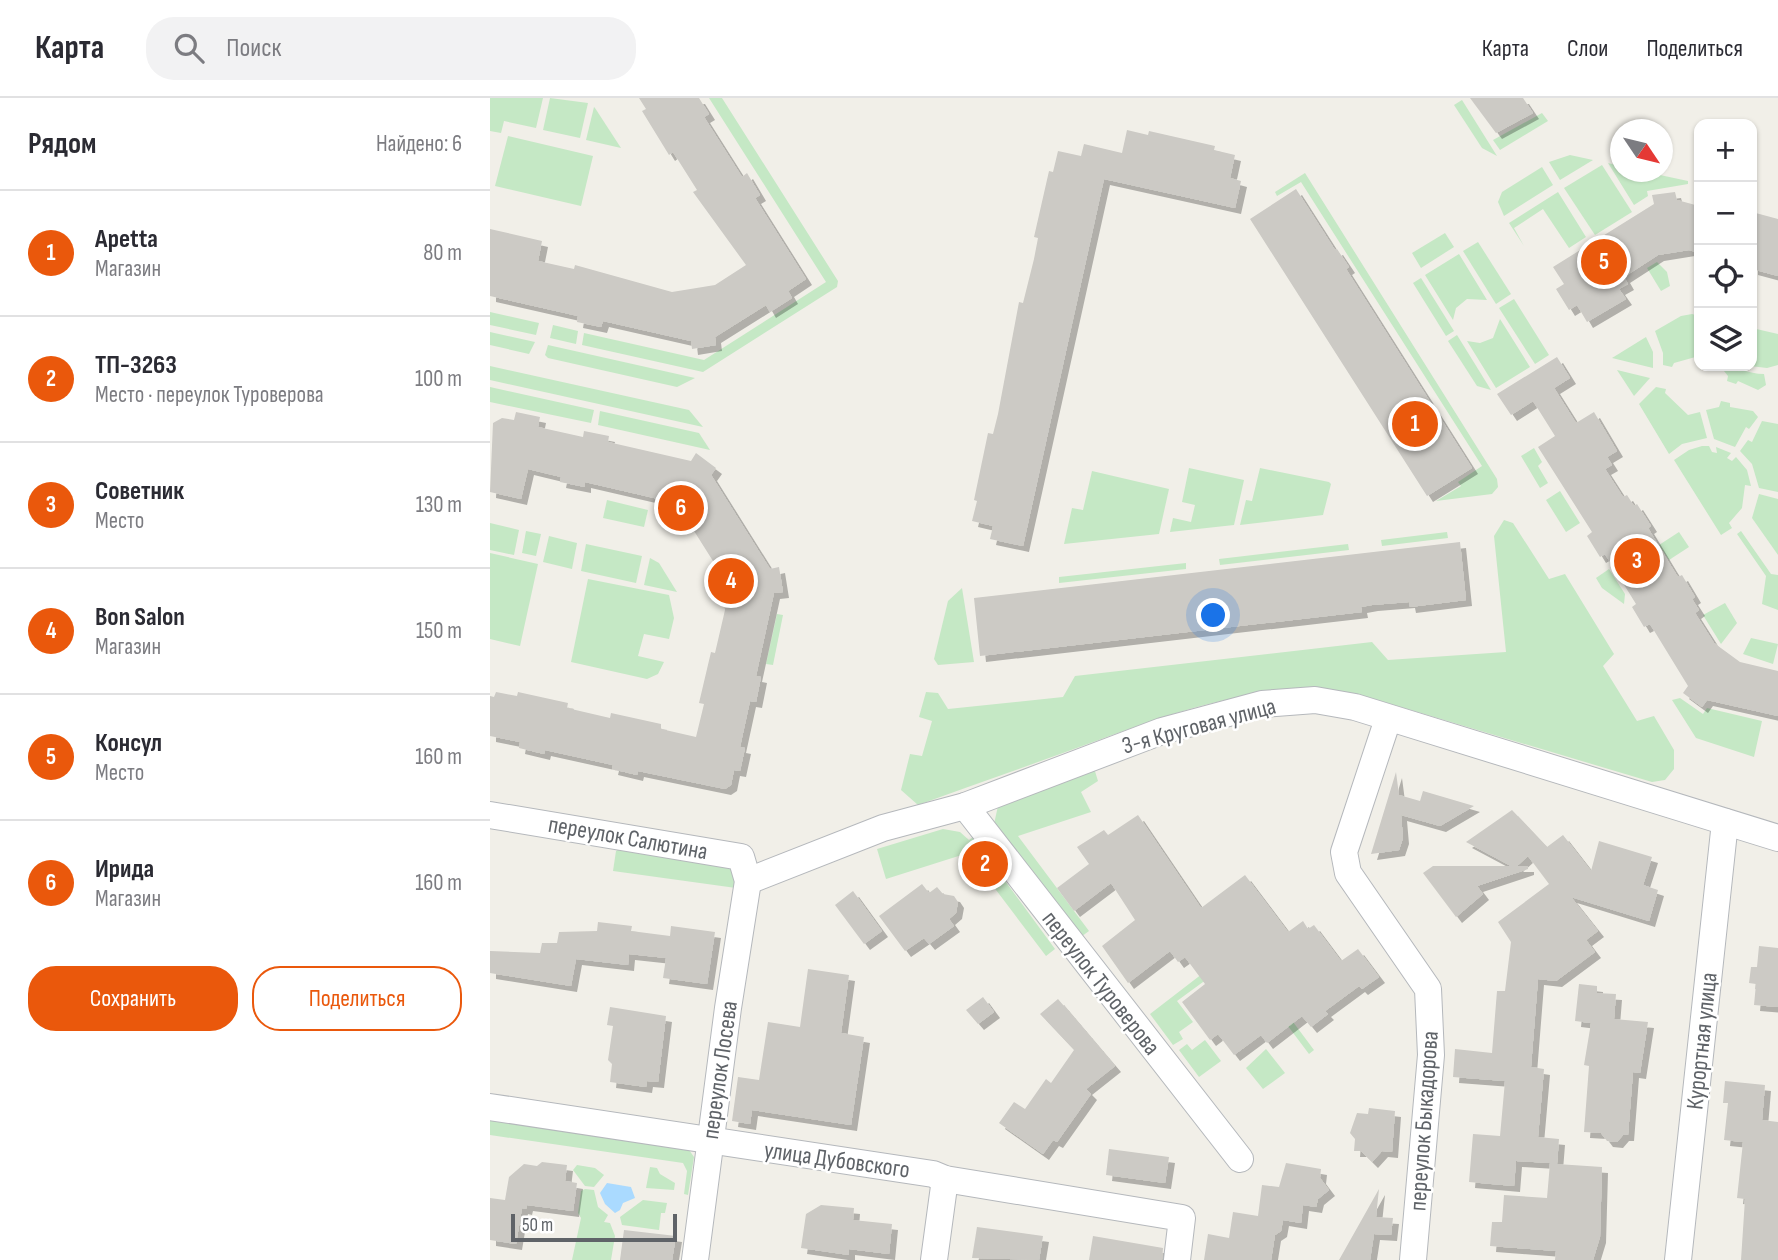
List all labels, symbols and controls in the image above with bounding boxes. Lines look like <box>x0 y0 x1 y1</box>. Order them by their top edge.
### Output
search box <box>146 17 636 80</box>
text: Карта <box>35 28 104 68</box>
icon: search <box>170 29 208 67</box>
text: Поиск <box>226 33 281 64</box>
text: Карта <box>1482 34 1529 63</box>
text: Слои <box>1567 34 1608 63</box>
text: Поделиться <box>1646 34 1743 63</box>
north arrow <box>1610 119 1673 182</box>
map controls <box>1694 119 1757 371</box>
button: + <box>1694 119 1757 182</box>
text: Рядом <box>28 126 96 162</box>
text: Найдено: 6 <box>376 130 462 158</box>
button: − <box>1694 182 1757 245</box>
text: Apetta <box>95 224 158 255</box>
pin: 5 <box>1581 236 1627 288</box>
text: 1 <box>46 239 56 267</box>
text: 80 m <box>423 239 462 267</box>
button: locate <box>1694 245 1757 308</box>
text: Магазин <box>95 255 161 283</box>
button: layers <box>1694 308 1757 371</box>
text: ТП-3263 <box>95 350 177 381</box>
text: 2 <box>46 365 56 393</box>
text: 100 m <box>415 365 462 393</box>
text: Место · переулок Туроверова <box>95 381 324 409</box>
pin: 1 <box>1392 398 1438 450</box>
text: Советник <box>95 476 184 507</box>
pin: 6 <box>658 482 704 534</box>
text: 3 <box>46 491 56 519</box>
text: 130 m <box>416 491 462 519</box>
text: Место <box>95 507 144 535</box>
pin: 3 <box>1614 535 1660 587</box>
pin: 4 <box>708 555 754 607</box>
your location <box>1196 598 1230 632</box>
text: Bon Salon <box>95 602 185 633</box>
text: 4 <box>46 617 56 645</box>
text: 150 m <box>416 617 462 645</box>
text: Магазин <box>95 633 161 661</box>
street label: 3-я Круговая улица <box>1119 692 1279 760</box>
text: Консул <box>95 728 162 759</box>
text: 5 <box>46 743 56 771</box>
text: 160 m <box>415 743 462 771</box>
text: Место <box>95 759 144 787</box>
street label: переулок Салютина <box>546 810 710 866</box>
pin: 2 <box>962 838 1008 890</box>
text: Ирида <box>95 854 154 885</box>
text: 6 <box>46 869 56 897</box>
text: 160 m <box>415 869 462 897</box>
text: Магазин <box>95 885 161 913</box>
street label: переулок Туроверова <box>1036 905 1166 1061</box>
button: Сохранить <box>28 966 238 1031</box>
button: Поделиться <box>252 966 462 1031</box>
street label: Курортная улица <box>1680 971 1724 1111</box>
street label: переулок Лосева <box>696 999 744 1141</box>
street label: переулок Быкадорова <box>1403 1030 1445 1212</box>
street label: улица Дубовского <box>762 1135 912 1185</box>
scale bar <box>511 1211 677 1243</box>
text: 50 m <box>522 1214 553 1237</box>

